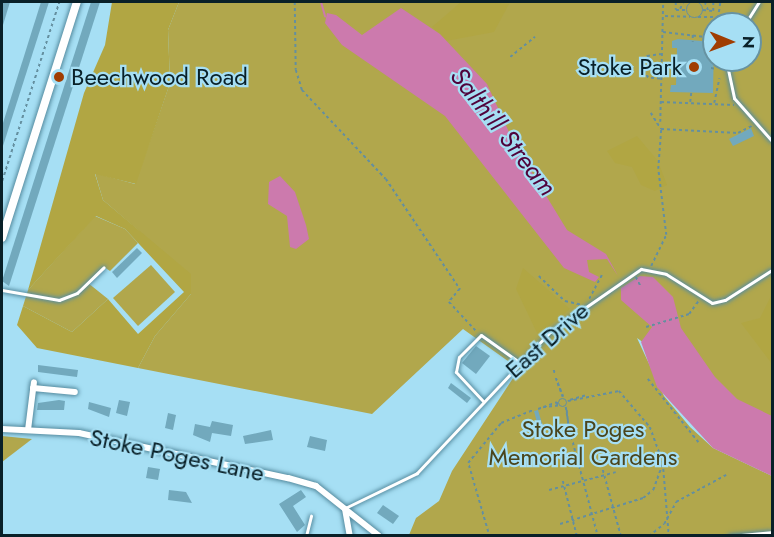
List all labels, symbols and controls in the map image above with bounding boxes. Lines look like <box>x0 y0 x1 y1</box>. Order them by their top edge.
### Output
north arrow <box>702 12 762 72</box>
text: N <box>737 36 760 49</box>
place label: Stoke Park <box>577 53 682 81</box>
marker: Stoke Park <box>687 60 701 74</box>
water label: Salthill Stream <box>443 62 563 202</box>
place label: Beechwood Road <box>71 63 248 91</box>
marker: Beechwood Road <box>52 70 66 84</box>
street label: East Drive <box>500 296 594 384</box>
park label: Stoke Poges Memorial Gardens <box>488 415 678 471</box>
street label: Stoke Poges Lane <box>87 422 267 488</box>

